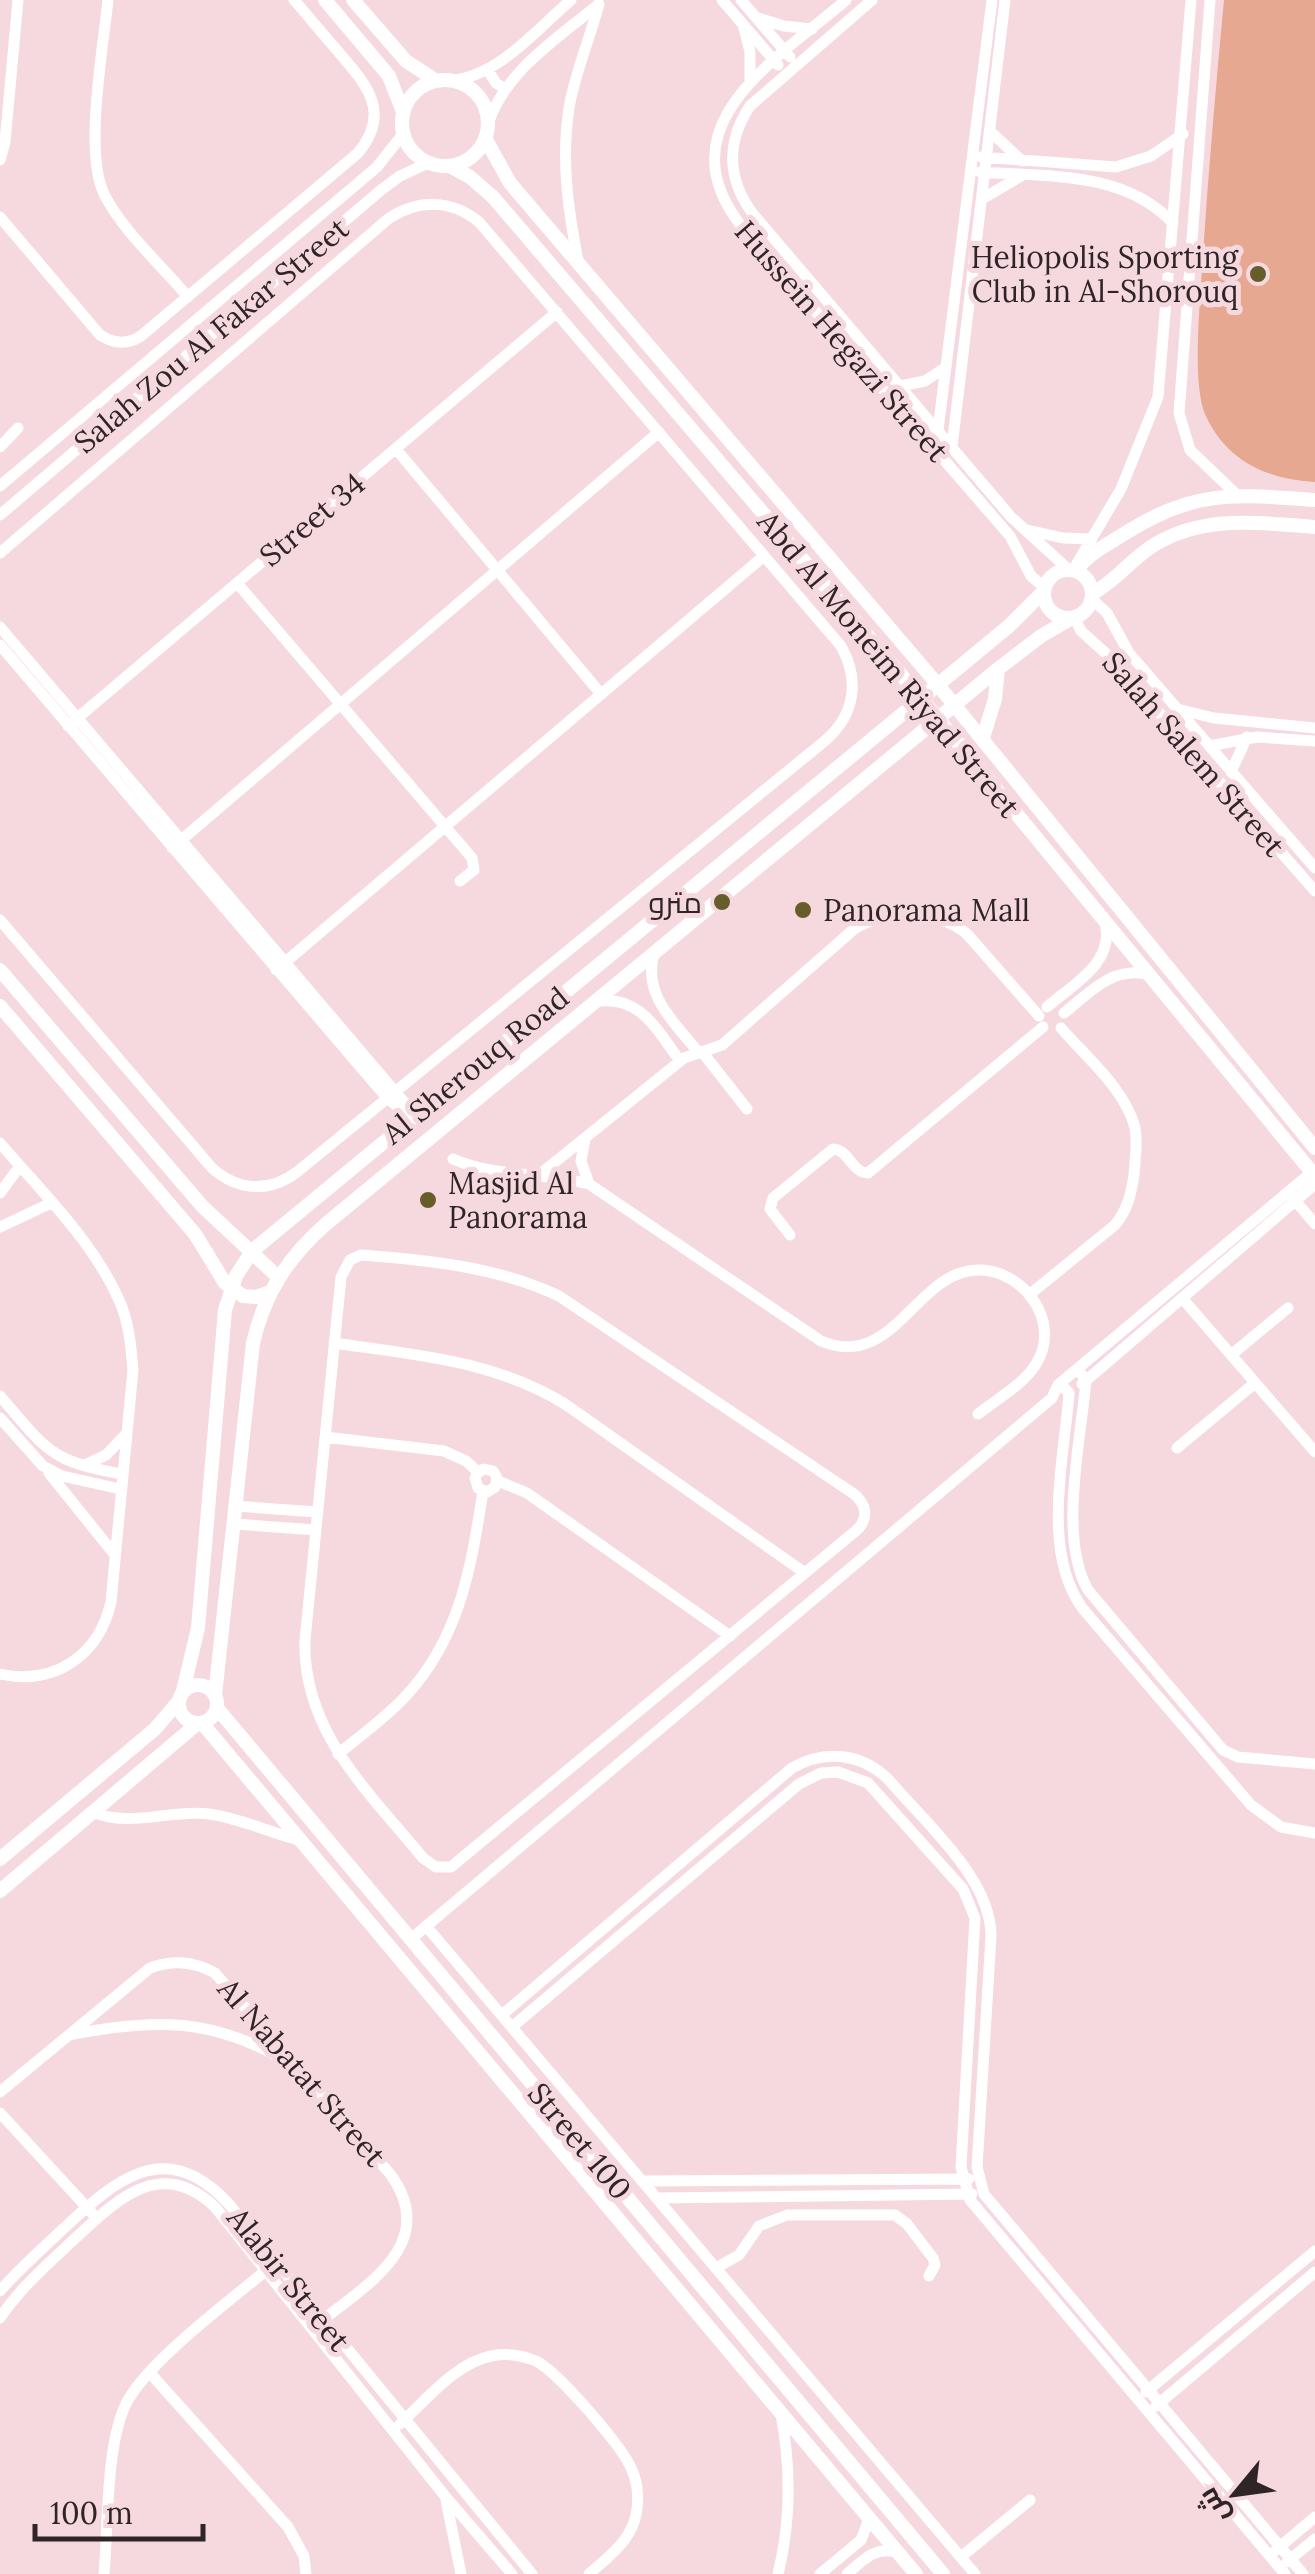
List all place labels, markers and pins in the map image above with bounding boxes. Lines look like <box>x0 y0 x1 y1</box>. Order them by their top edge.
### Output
place label: Heliopolis Sporting Club in Al-Shorouq <box>971 238 1239 310</box>
marker: Heliopolis Sporting Club in Al-Shorouq <box>1247 263 1269 285</box>
place label: مترو <box>649 883 702 921</box>
marker: مترو <box>711 891 733 913</box>
place label: Panorama Mall <box>823 891 1030 929</box>
marker: Panorama Mall <box>792 899 814 921</box>
place label: Masjid Al Panorama <box>448 1164 588 1236</box>
marker: Masjid Al Panorama <box>417 1189 439 1211</box>

